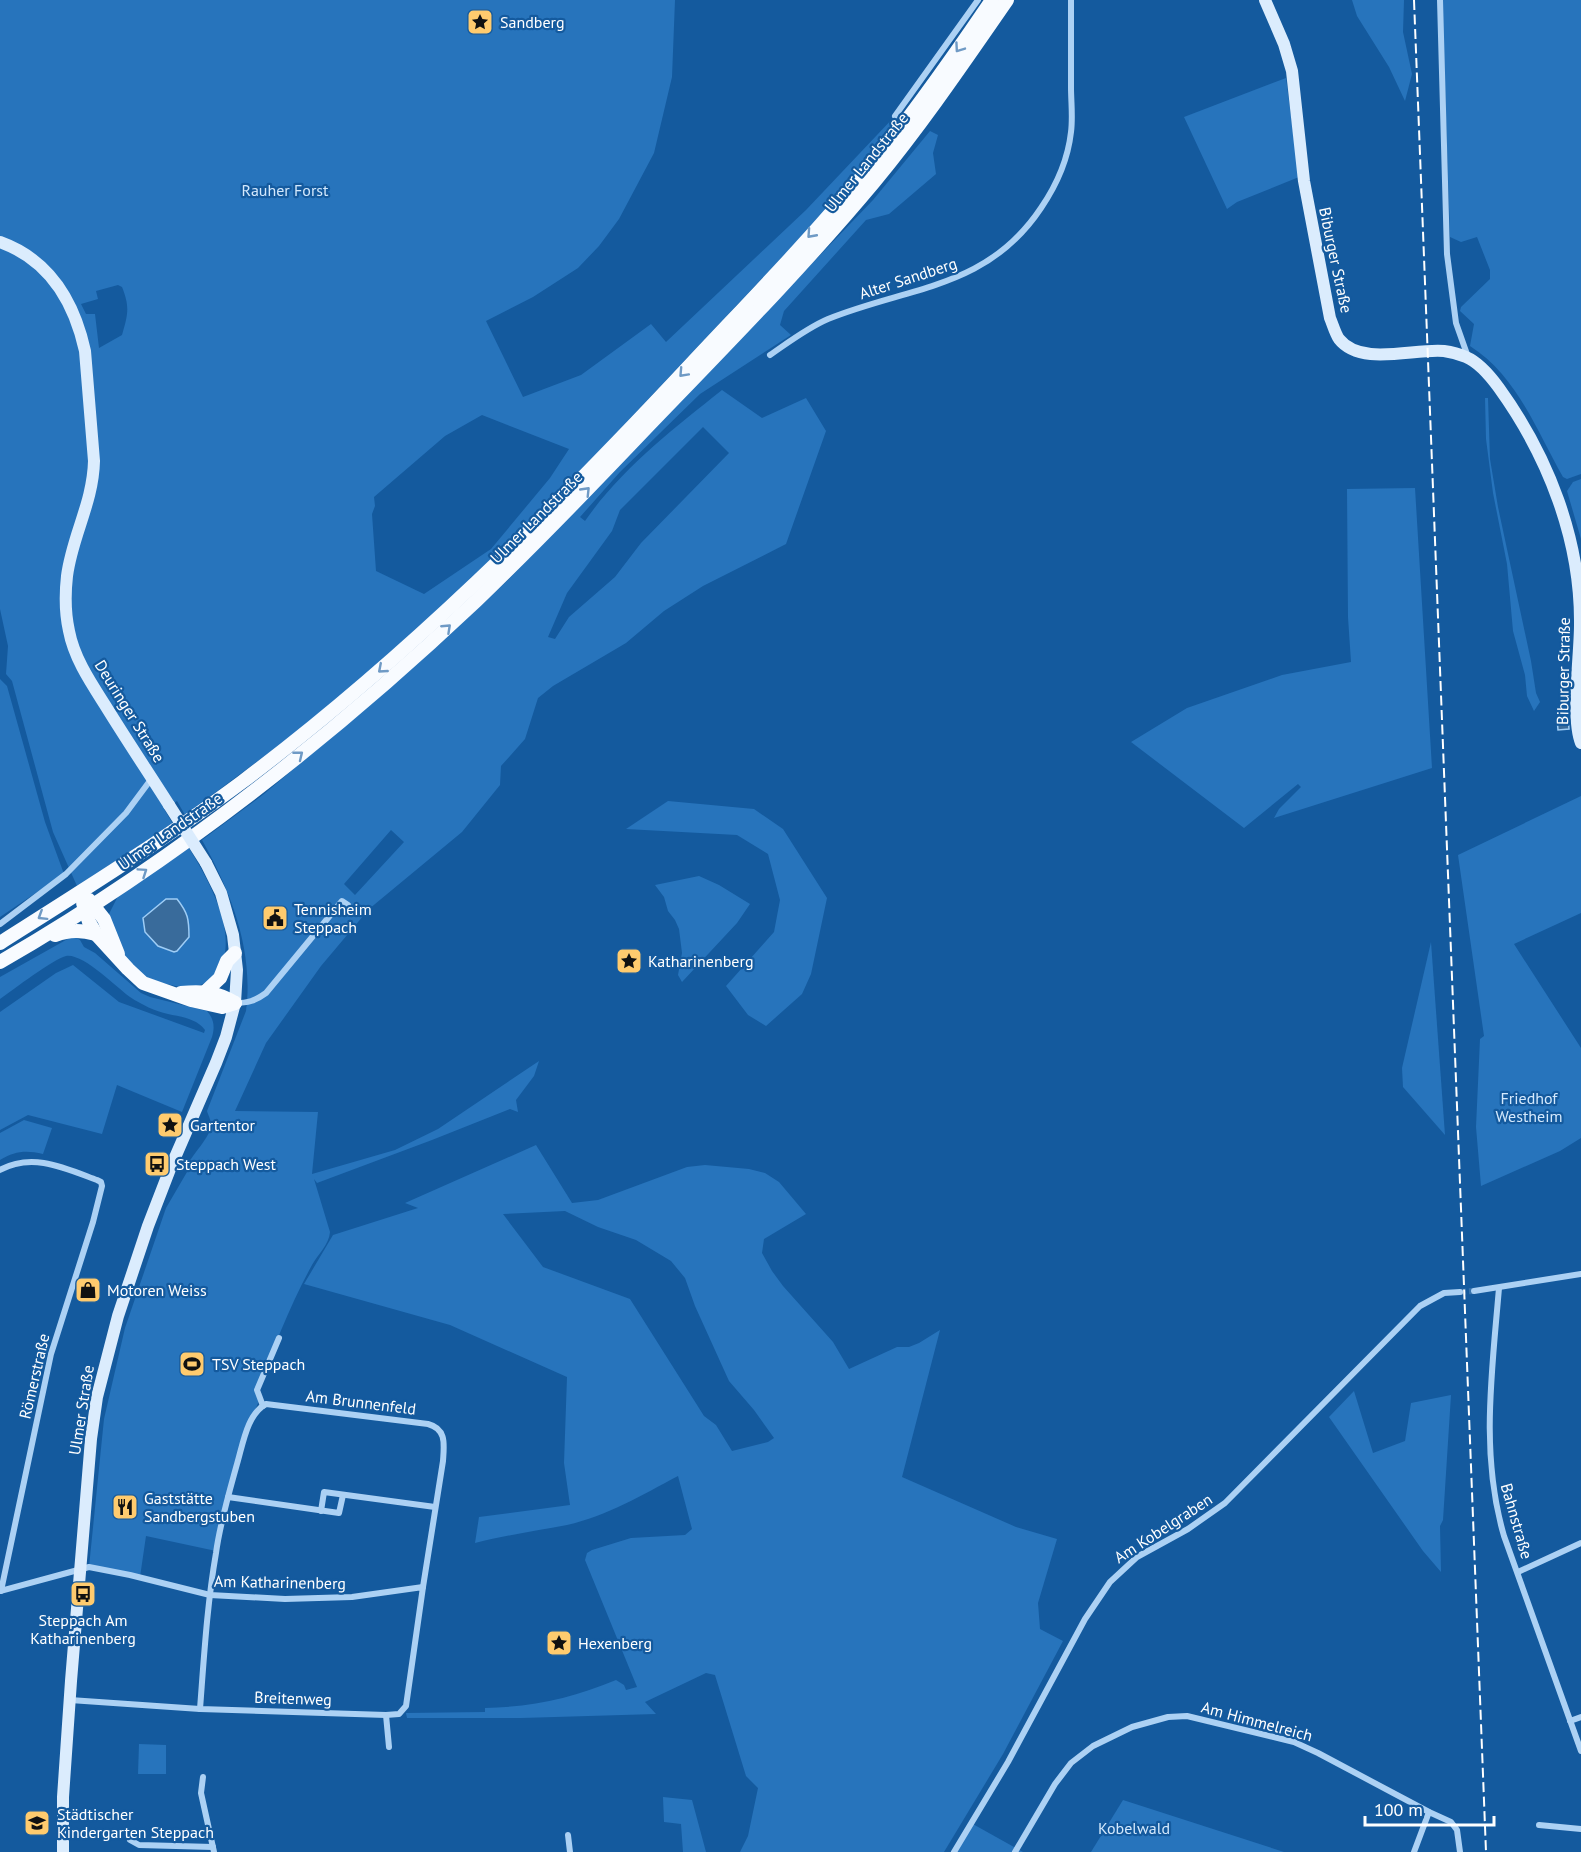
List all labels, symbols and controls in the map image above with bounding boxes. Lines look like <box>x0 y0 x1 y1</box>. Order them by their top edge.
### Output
place icon: Sandberg <box>465 7 495 37</box>
place label: Sandberg <box>500 12 565 32</box>
one-way arrow <box>955 42 966 53</box>
street label: Ulmer Landstraße <box>820 108 912 216</box>
park label: Rauher Forst <box>242 180 329 200</box>
street label: Biburger Straße <box>1315 205 1357 315</box>
one-way arrow <box>808 227 819 238</box>
street label: Alter Sandberg <box>857 253 959 303</box>
one-way arrow <box>679 366 690 376</box>
street label: Ulmer Landstraße <box>486 467 586 567</box>
one-way arrow <box>578 488 589 499</box>
street label: Biburger Straße <box>1552 617 1574 725</box>
one-way arrow <box>440 624 450 635</box>
street label: Deuringer Straße <box>91 656 169 766</box>
one-way arrow <box>378 661 389 672</box>
one-way arrow <box>292 752 303 763</box>
street label: Ulmer Landstraße <box>114 788 226 874</box>
one-way arrow <box>136 868 147 879</box>
place label: Tennisheim Steppach <box>294 899 372 937</box>
public building icon: Tennisheim Steppach <box>260 903 290 933</box>
one-way arrow <box>38 909 48 921</box>
place icon: Katharinenberg <box>614 946 644 976</box>
place label: Katharinenberg <box>648 951 754 971</box>
park label: Friedhof Westheim <box>1495 1088 1563 1126</box>
place icon: Gartentor <box>155 1110 185 1140</box>
place label: Gartentor <box>190 1115 256 1135</box>
bus stop icon: Steppach West <box>142 1149 172 1179</box>
place label: Steppach West <box>176 1154 276 1174</box>
shop icon: Motoren Weiss <box>73 1275 103 1305</box>
place label: Motoren Weiss <box>107 1280 207 1300</box>
street label: Römerstraße <box>14 1331 54 1421</box>
sports icon: TSV Steppach <box>177 1349 207 1379</box>
place label: TSV Steppach <box>212 1354 305 1374</box>
street label: Ulmer Straße <box>64 1364 98 1456</box>
street label: Am Brunnenfeld <box>305 1385 417 1419</box>
street label: Bahnstraße <box>1497 1481 1537 1561</box>
place label: Gaststätte Sandbergstuben <box>144 1488 255 1526</box>
street label: Am Kobelgraben <box>1110 1489 1216 1567</box>
restaurant icon: Gaststätte Sandbergstuben <box>110 1492 140 1522</box>
street label: Am Katharinenberg <box>214 1571 346 1593</box>
bus stop icon: Steppach Am Katharinenberg <box>68 1579 98 1609</box>
place label: Steppach Am Katharinenberg <box>30 1610 136 1648</box>
place icon: Hexenberg <box>544 1628 574 1658</box>
place label: Hexenberg <box>578 1633 652 1653</box>
street label: Breitenweg <box>254 1687 332 1709</box>
street label: Am Himmelreich <box>1199 1697 1315 1745</box>
scale bar <box>1365 1789 1494 1827</box>
text: 100 m <box>1374 1798 1423 1821</box>
place label: Städtischer Kindergarten Steppach <box>57 1804 214 1842</box>
school or university icon: Städtischer Kindergarten Steppach <box>22 1808 52 1838</box>
park label: Kobelwald <box>1098 1818 1170 1838</box>

